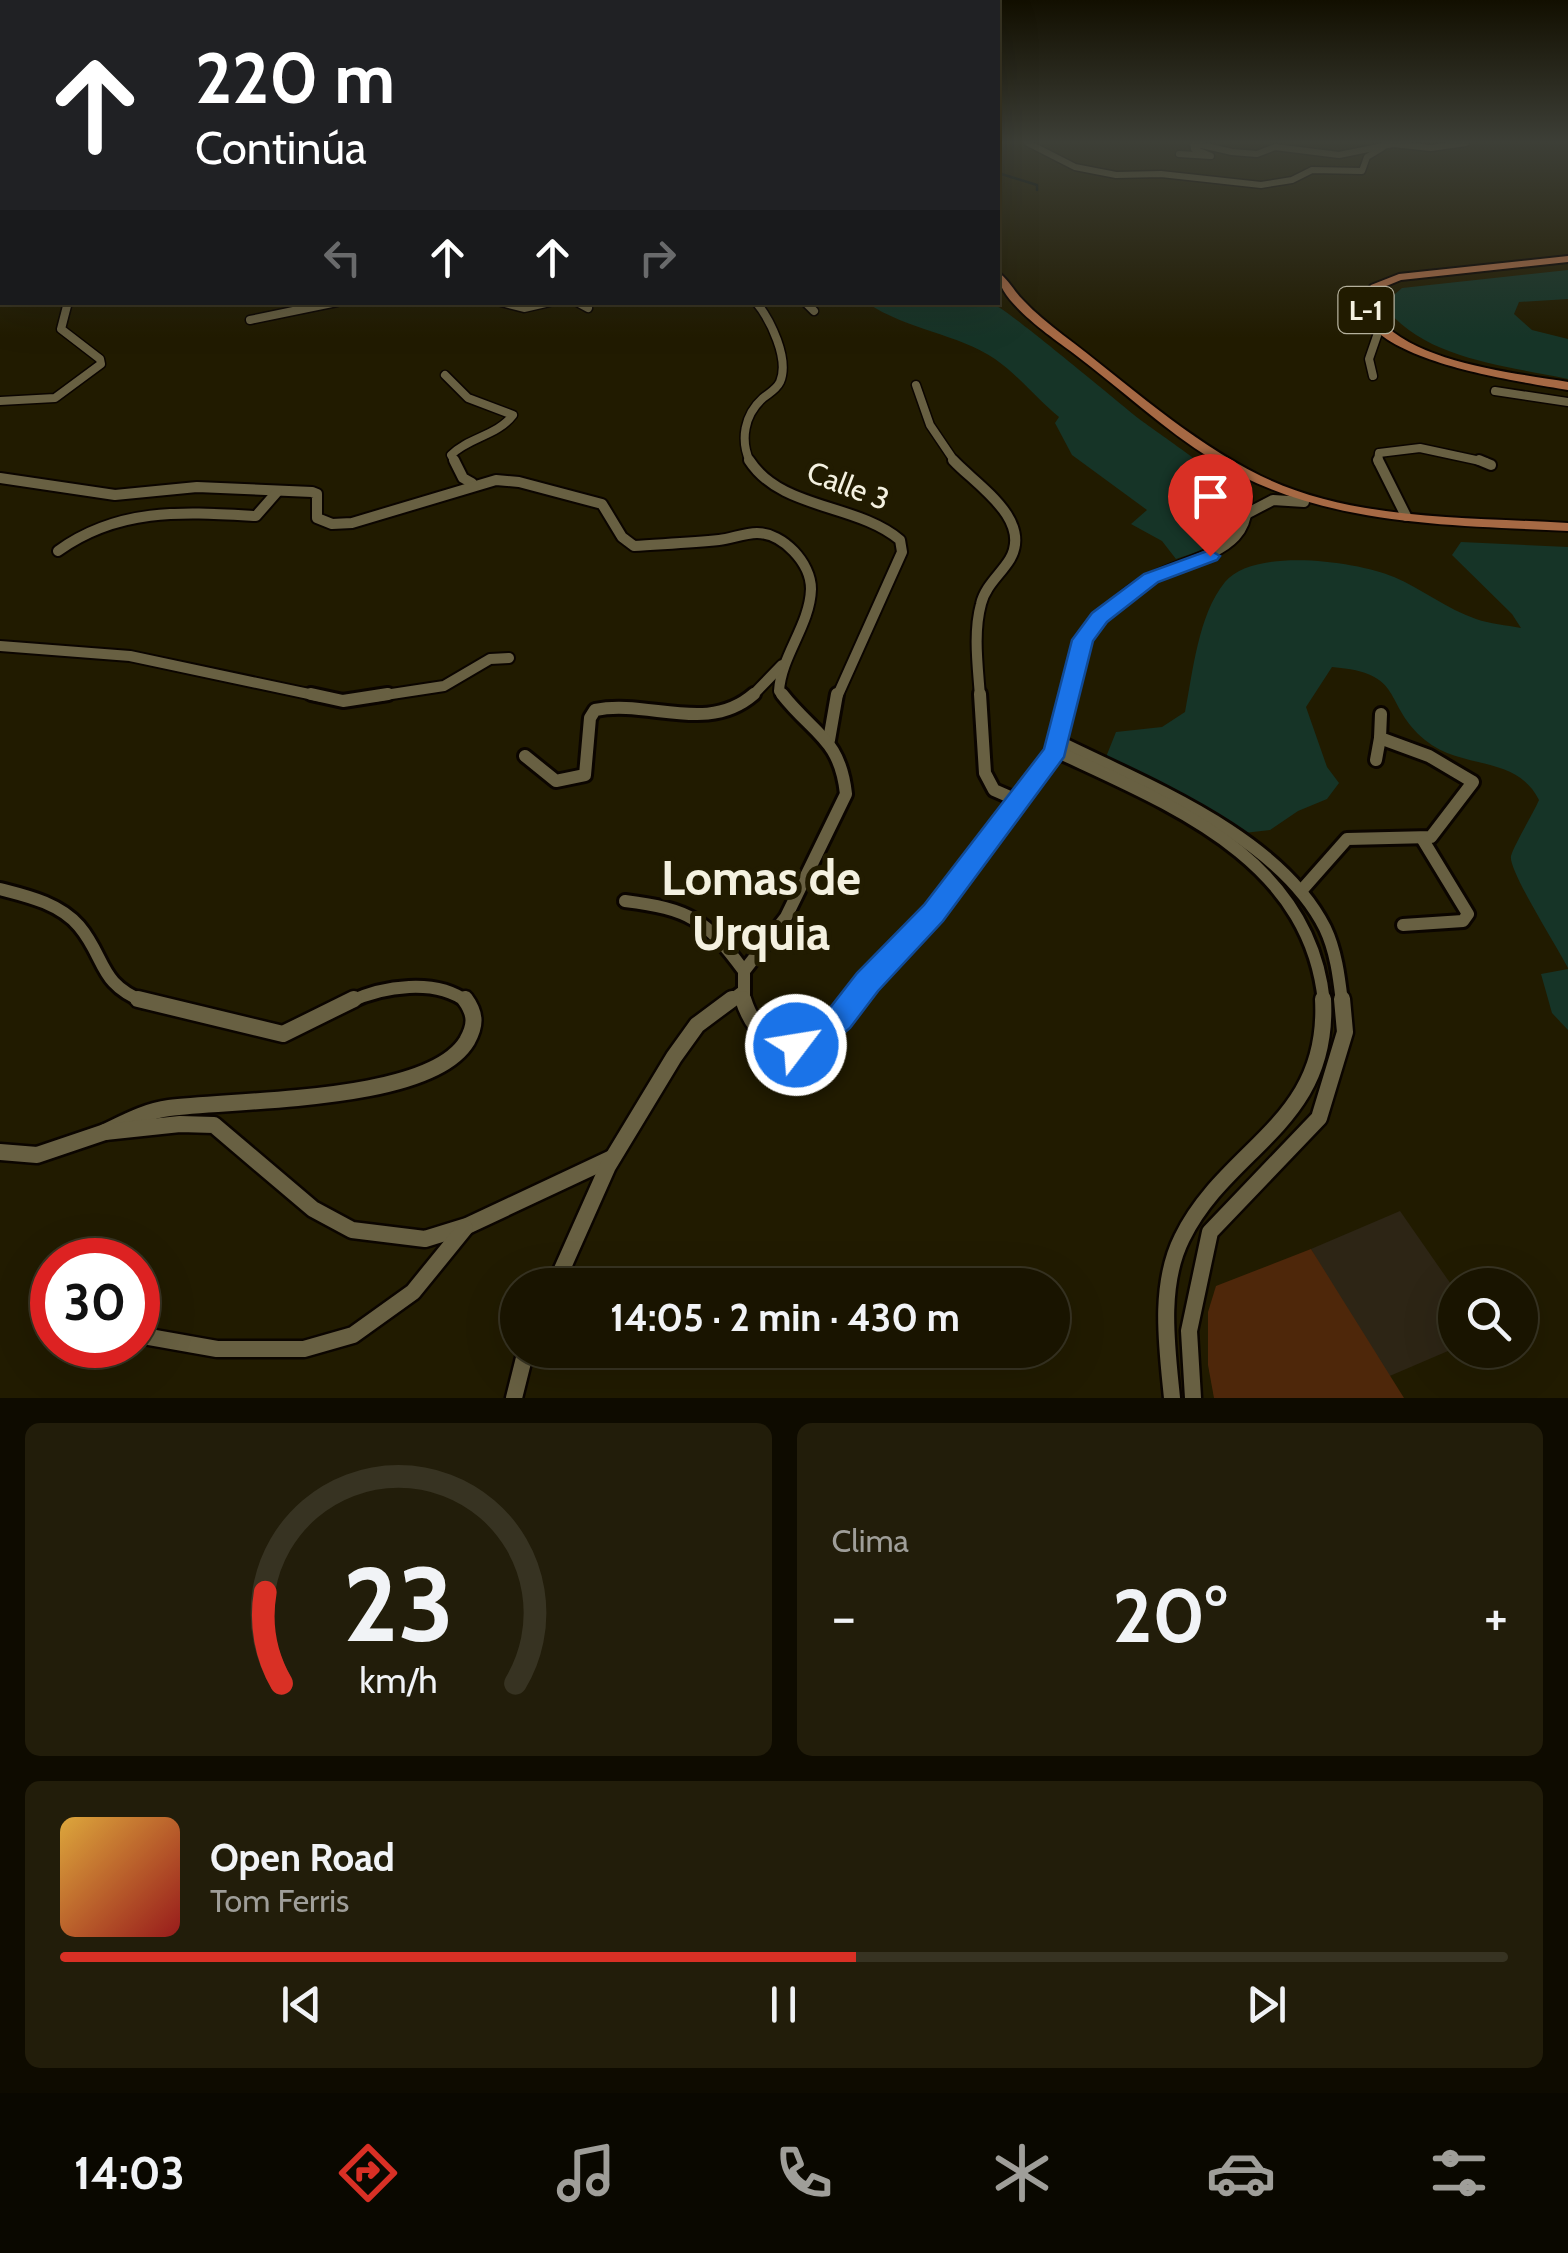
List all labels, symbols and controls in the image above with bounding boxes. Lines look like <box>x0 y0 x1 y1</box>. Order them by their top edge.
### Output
text: 220 m <box>195 35 395 121</box>
icon: ahead <box>30 40 160 170</box>
text: Continúa <box>195 121 367 175</box>
icon: left <box>315 230 370 285</box>
icon: ahead <box>420 230 475 285</box>
icon: ahead <box>525 230 580 285</box>
icon: right <box>630 230 685 285</box>
road number: L-1 <box>1338 287 1394 333</box>
street label: Calle 3 <box>802 453 895 518</box>
pin <box>1168 454 1253 557</box>
icon: arrive <box>1183 469 1238 524</box>
district label: Lomas de Urquia <box>661 849 861 962</box>
position arrow <box>744 993 848 1097</box>
speed limit sign: 30 <box>30 1238 160 1368</box>
map controls <box>1438 1268 1538 1368</box>
button: search <box>1438 1268 1538 1368</box>
text: 14:05 · 2 min · 430 m <box>610 1294 960 1341</box>
text: Clima <box>832 1521 909 1560</box>
text: 23 <box>343 1541 454 1667</box>
text: 20° <box>1113 1570 1227 1661</box>
text: − <box>832 1583 856 1650</box>
text: + <box>1484 1583 1508 1650</box>
text: km/h <box>359 1659 437 1702</box>
text: Open Road <box>210 1834 395 1881</box>
text: Tom Ferris <box>210 1881 349 1920</box>
icon: previous <box>274 1977 329 2032</box>
icon: pause <box>756 1977 811 2032</box>
icon: next <box>1239 1977 1294 2032</box>
icon: directions <box>333 2138 403 2208</box>
icon: music <box>551 2138 621 2208</box>
icon: phone <box>769 2138 839 2208</box>
icon: climate <box>987 2138 1057 2208</box>
icon: car <box>1206 2138 1276 2208</box>
icon: filters <box>1424 2138 1494 2208</box>
text: 14:03 <box>74 2146 185 2200</box>

